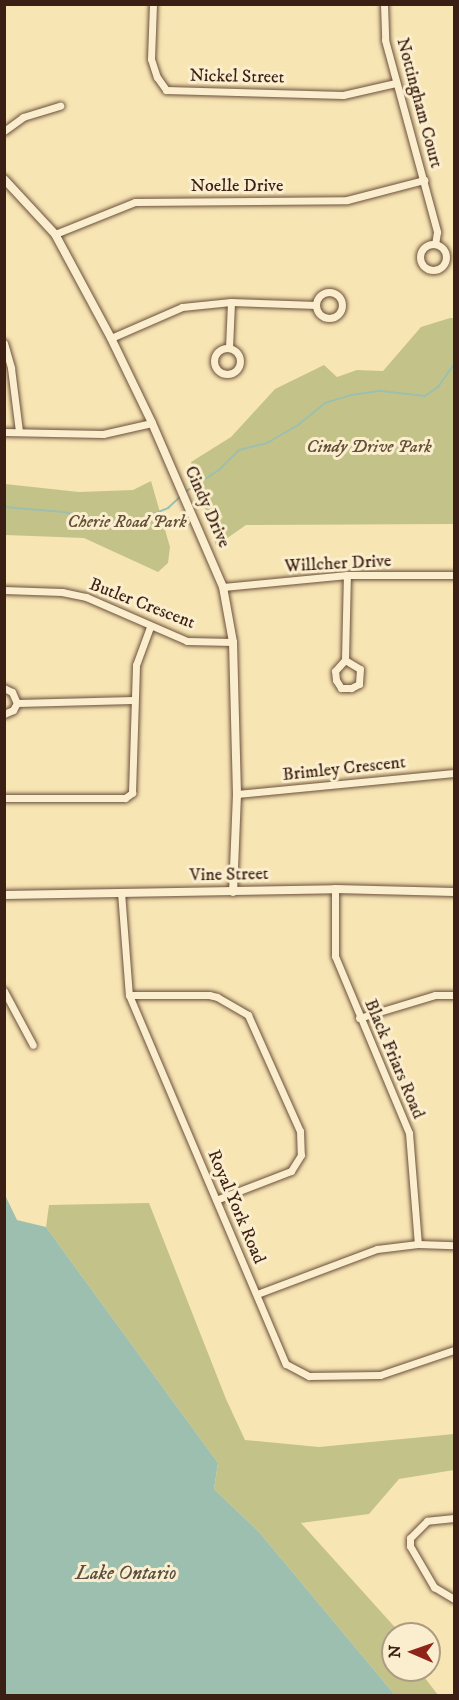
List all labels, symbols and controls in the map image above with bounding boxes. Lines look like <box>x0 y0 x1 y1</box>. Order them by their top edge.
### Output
street label: Nottingham Court <box>391 36 447 170</box>
street label: Nickel Street <box>189 65 285 89</box>
street label: Noelle Drive <box>191 175 283 197</box>
park label: Cindy Drive Park <box>306 436 432 458</box>
street label: Cindy Drive <box>179 463 235 551</box>
park label: Cherie Road Park <box>67 511 187 533</box>
street label: Willcher Drive <box>284 550 392 578</box>
street label: Butler Crescent <box>86 574 198 634</box>
street label: Brimley Crescent <box>281 752 407 786</box>
street label: Vine Street <box>189 864 269 886</box>
street label: Black Friars Road <box>359 996 429 1122</box>
street label: Royal York Road <box>202 1147 270 1267</box>
water label: Lake Ontario <box>76 1561 176 1585</box>
north arrow <box>381 1622 441 1682</box>
text: N <box>385 1645 405 1658</box>

